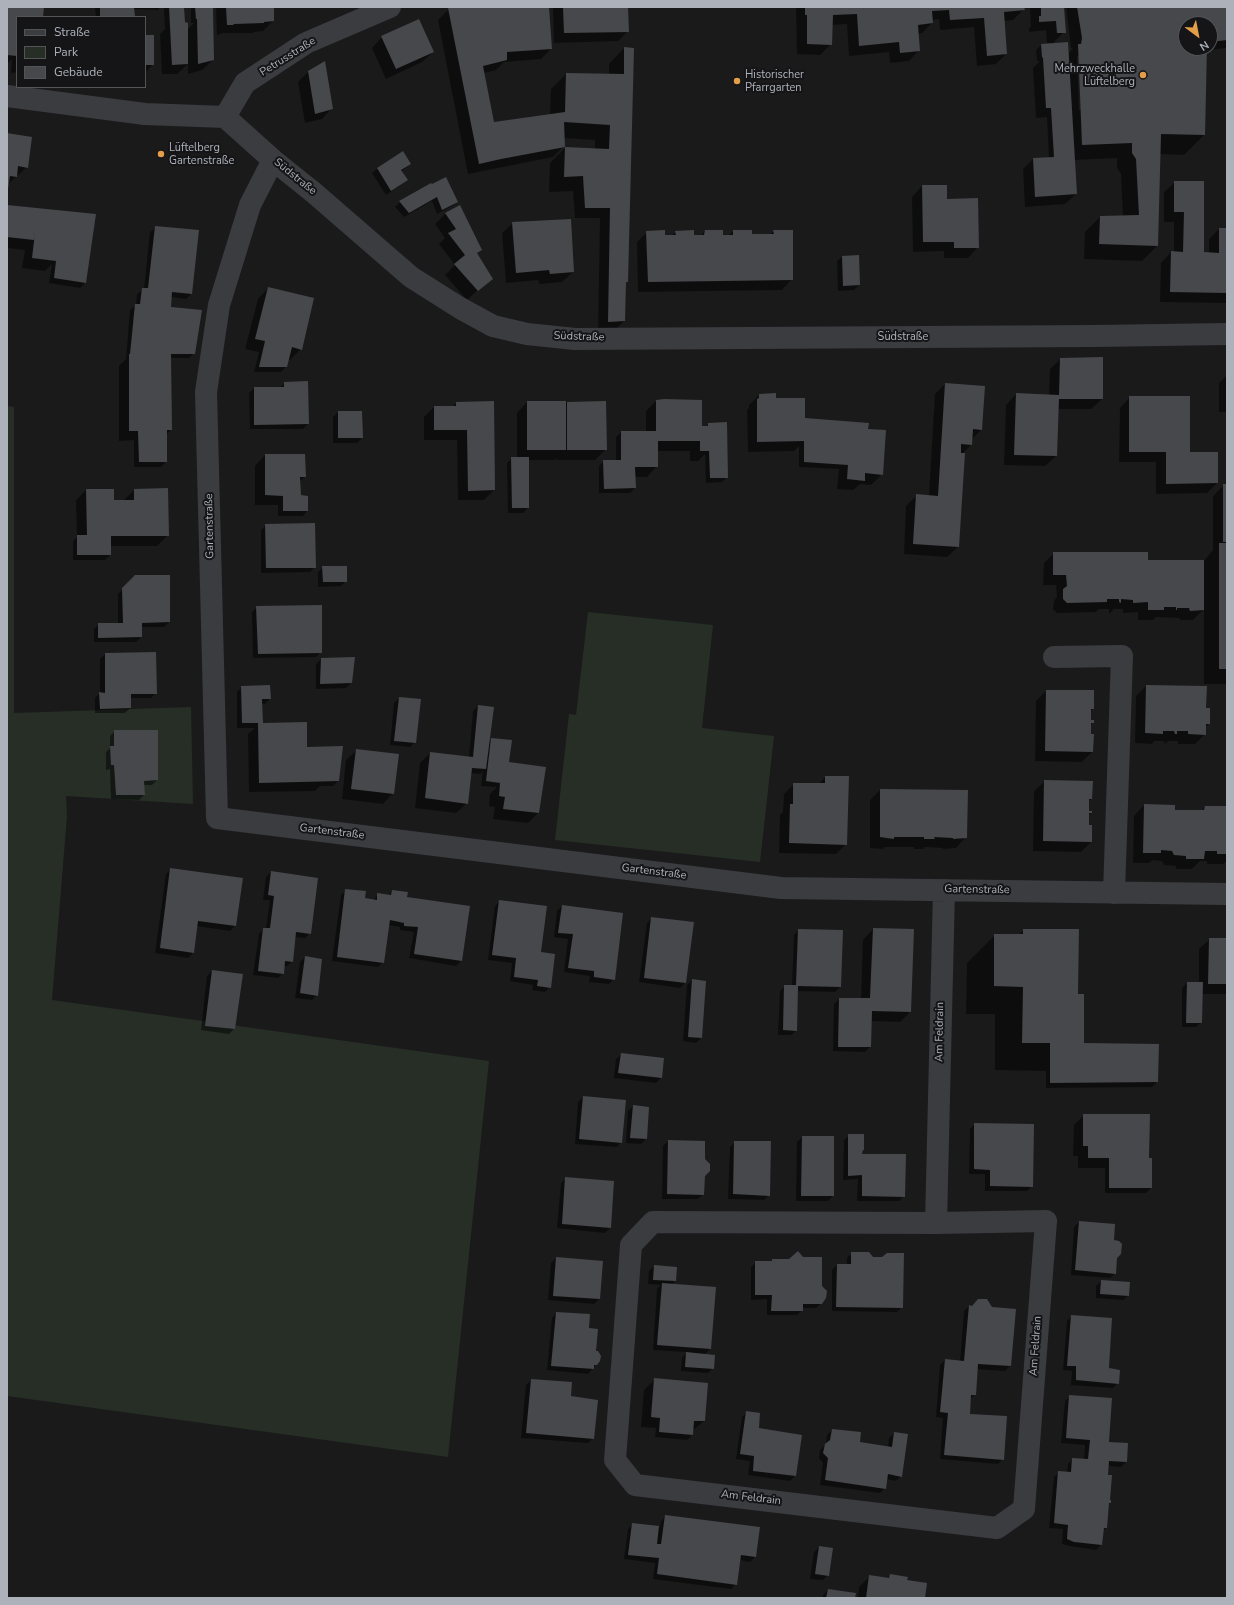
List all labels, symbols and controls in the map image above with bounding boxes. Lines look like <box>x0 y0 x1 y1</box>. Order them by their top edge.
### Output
legend <box>16 16 146 88</box>
north arrow <box>1178 16 1218 56</box>
text: Straße <box>54 24 90 40</box>
street label: Petrusstraße <box>258 35 318 79</box>
text: N <box>1197 37 1212 54</box>
text: Park <box>54 44 78 60</box>
place label: Mehrzweckhalle Lüftelberg <box>1055 62 1135 88</box>
text: Gebäude <box>54 64 103 80</box>
place label: Historischer Pfarrgarten <box>745 68 804 94</box>
marker: Mehrzweckhalle Lüftelberg <box>1138 70 1148 80</box>
marker: Historischer Pfarrgarten <box>732 76 742 86</box>
place label: Lüftelberg Gartenstraße <box>169 141 234 167</box>
marker: Lüftelberg Gartenstraße <box>156 149 166 159</box>
street label: Südstraße <box>271 156 319 198</box>
street label: Südstraße <box>553 330 605 344</box>
street label: Südstraße <box>878 330 928 344</box>
street label: Gartenstraße <box>203 493 217 559</box>
street label: Gartenstraße <box>299 821 365 843</box>
street label: Gartenstraße <box>621 861 687 883</box>
street label: Gartenstraße <box>944 883 1010 897</box>
street label: Am Feldrain <box>933 1002 947 1062</box>
street label: Am Feldrain <box>1027 1316 1045 1376</box>
street label: Am Feldrain <box>720 1488 782 1508</box>

